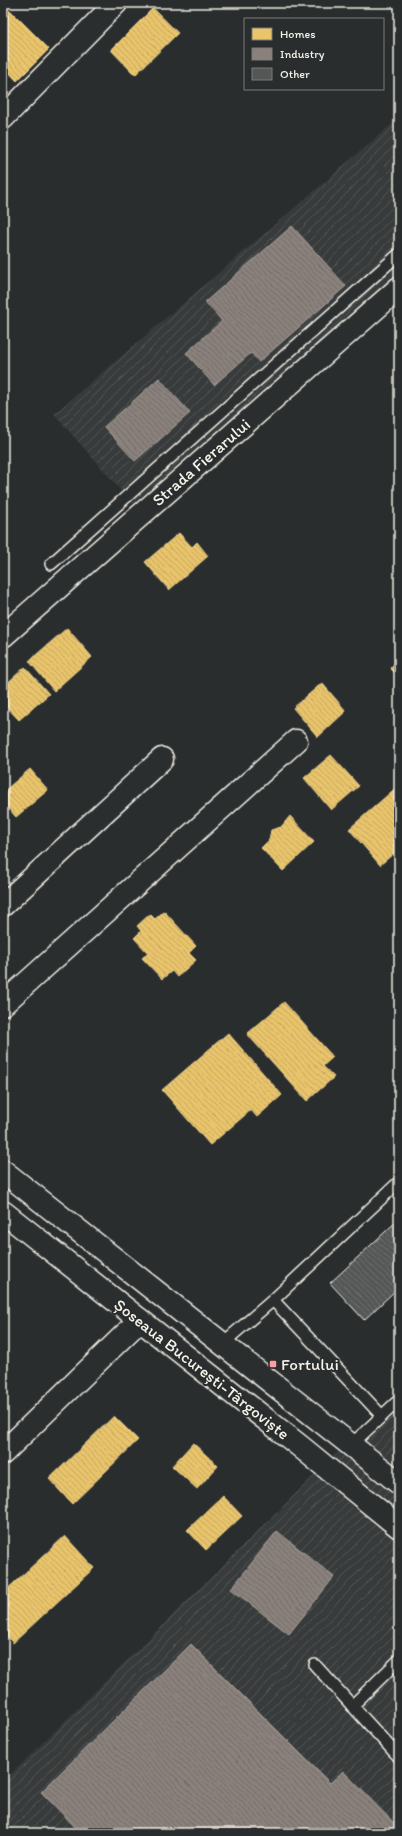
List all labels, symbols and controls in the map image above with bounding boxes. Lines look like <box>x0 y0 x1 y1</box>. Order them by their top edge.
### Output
legend <box>244 18 384 90</box>
text: Homes <box>280 27 316 41</box>
text: Industry <box>280 47 325 61</box>
text: Other <box>280 67 310 81</box>
street label: Strada Fierarului <box>148 414 254 510</box>
street label: Șoseaua București-Târgoviște <box>110 1294 294 1444</box>
place label: Fortului <box>281 1354 339 1374</box>
marker: Fortului <box>268 1359 278 1369</box>

